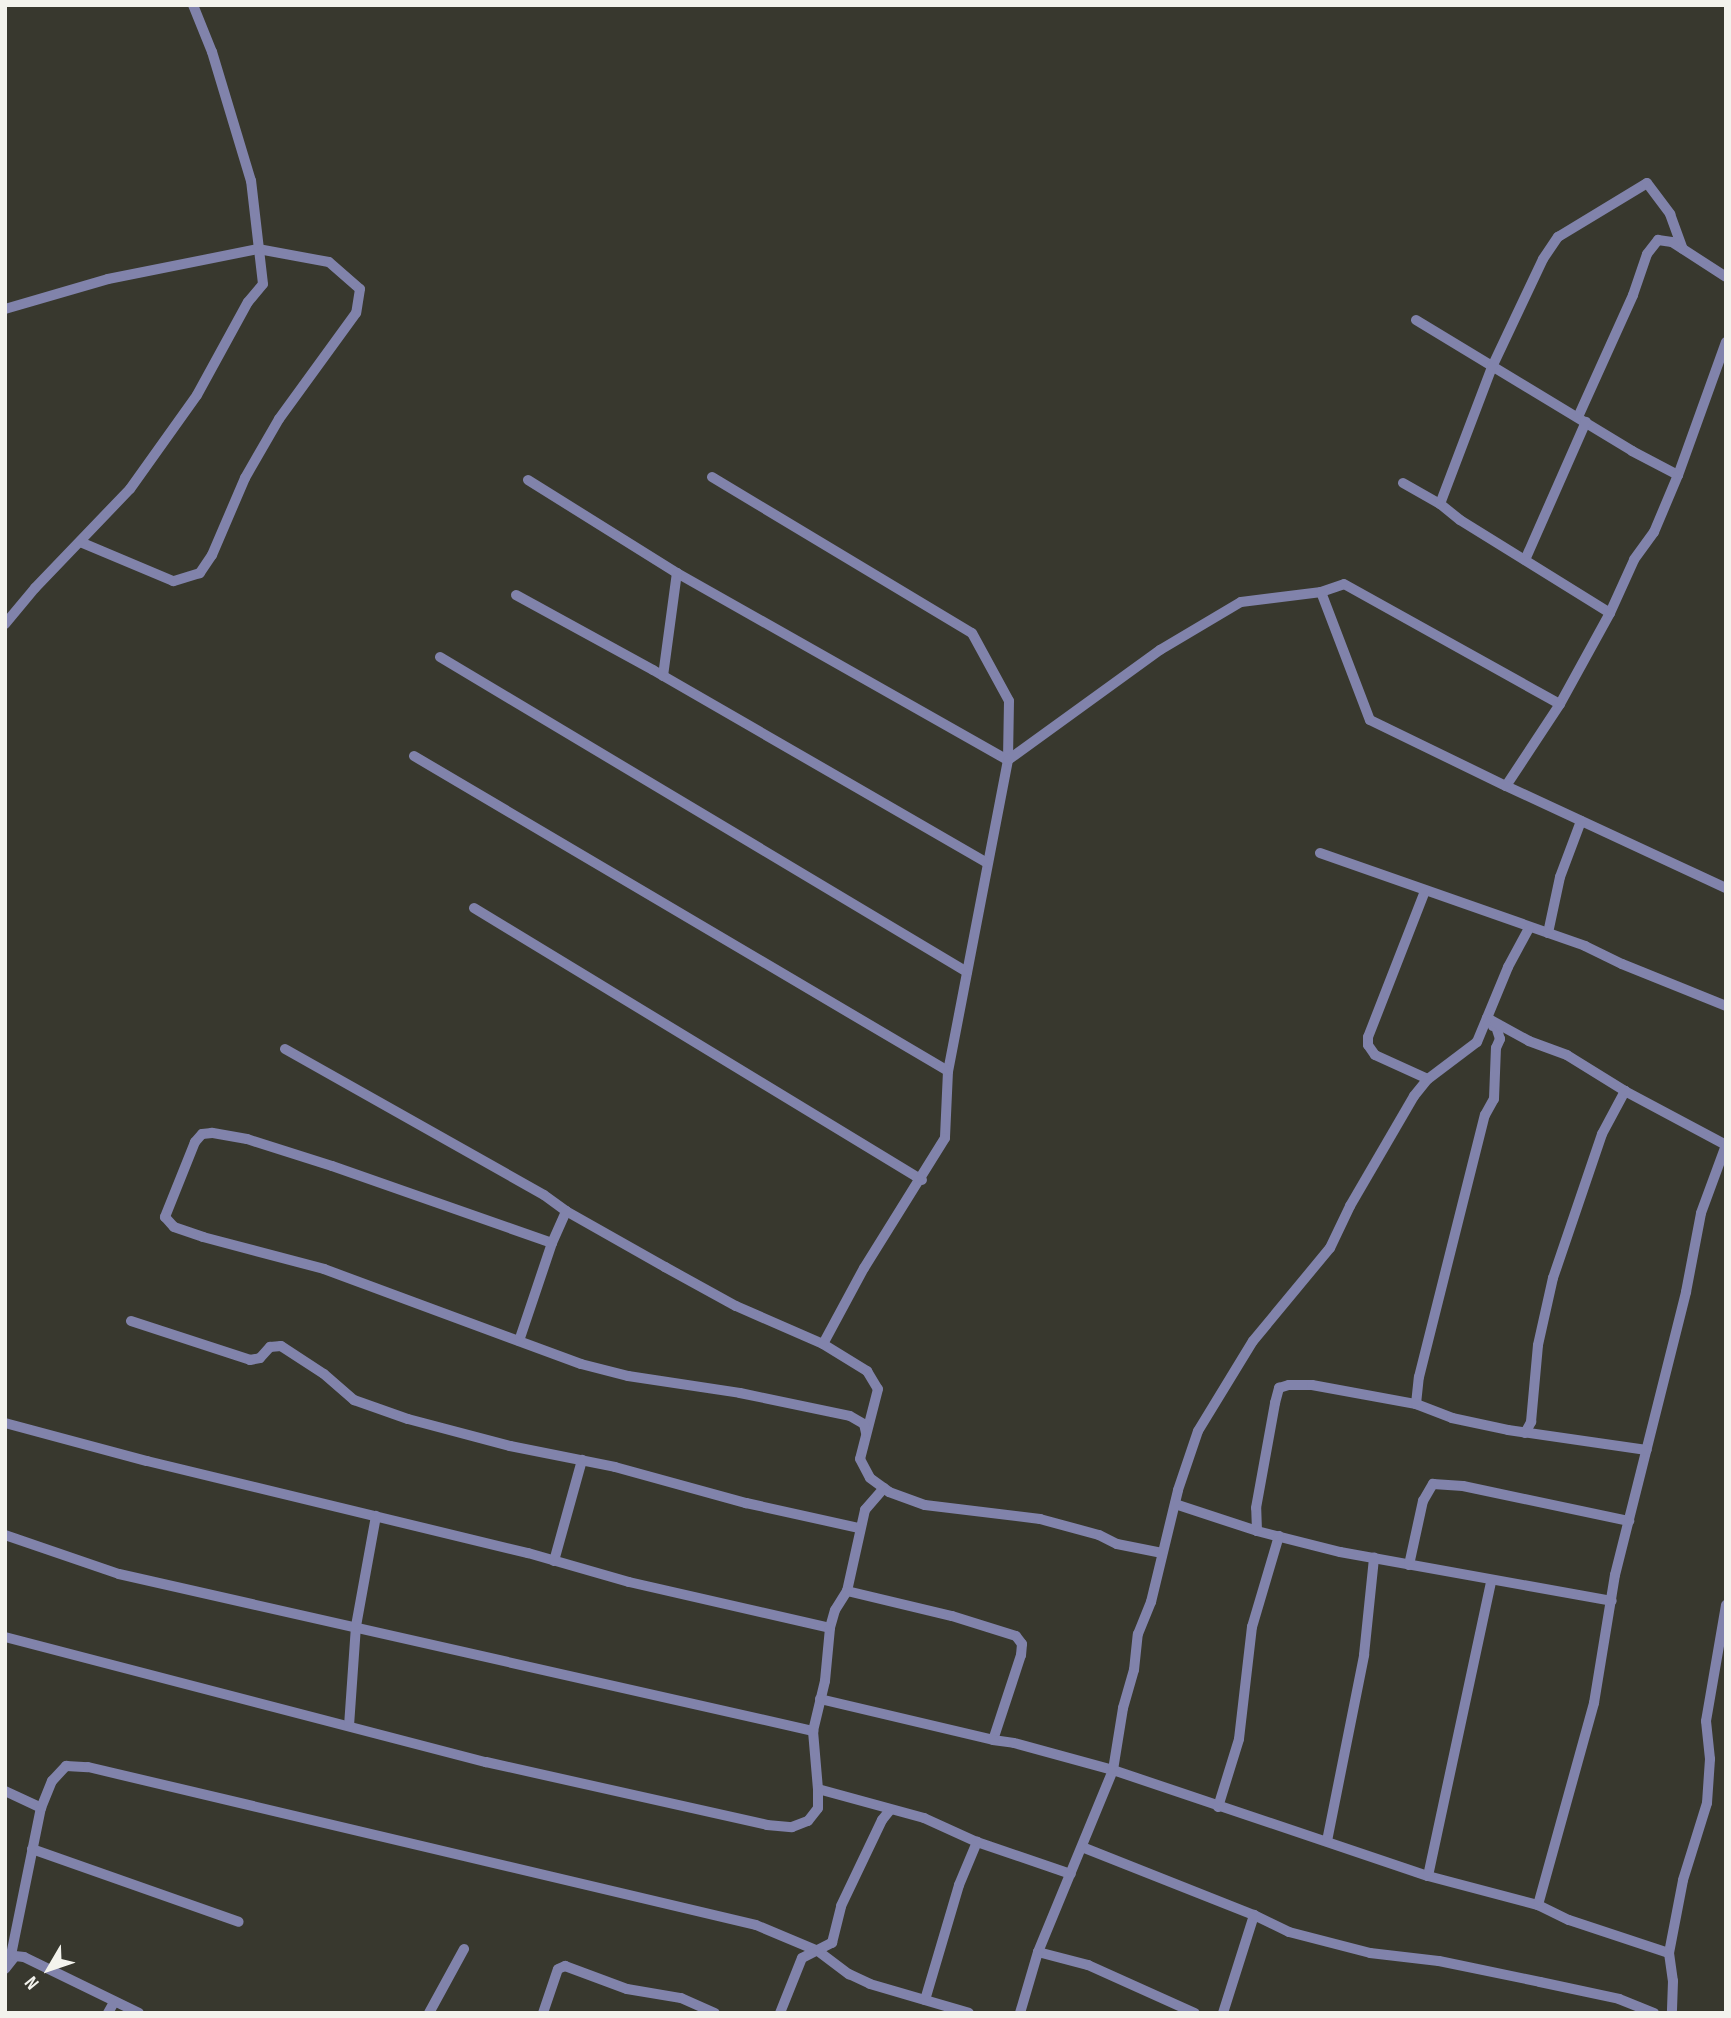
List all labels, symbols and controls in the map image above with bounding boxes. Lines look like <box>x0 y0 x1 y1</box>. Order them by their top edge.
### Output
north arrow <box>14 1934 84 2004</box>
text: N <box>20 1971 44 1994</box>

